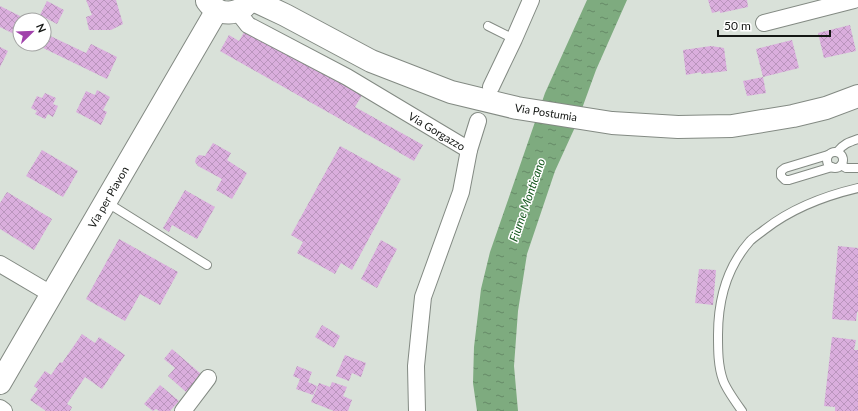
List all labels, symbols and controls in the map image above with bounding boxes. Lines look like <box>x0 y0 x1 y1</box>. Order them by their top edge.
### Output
north arrow <box>12 12 52 52</box>
scale bar <box>718 12 830 38</box>
text: 50 m <box>724 18 751 33</box>
text: N <box>34 21 49 34</box>
street label: Via Postumia <box>514 101 578 123</box>
street label: Via Gorgazzo <box>406 109 468 153</box>
water label: Fiume Monticano <box>506 156 548 244</box>
street label: Via per Piavon <box>85 164 131 230</box>

